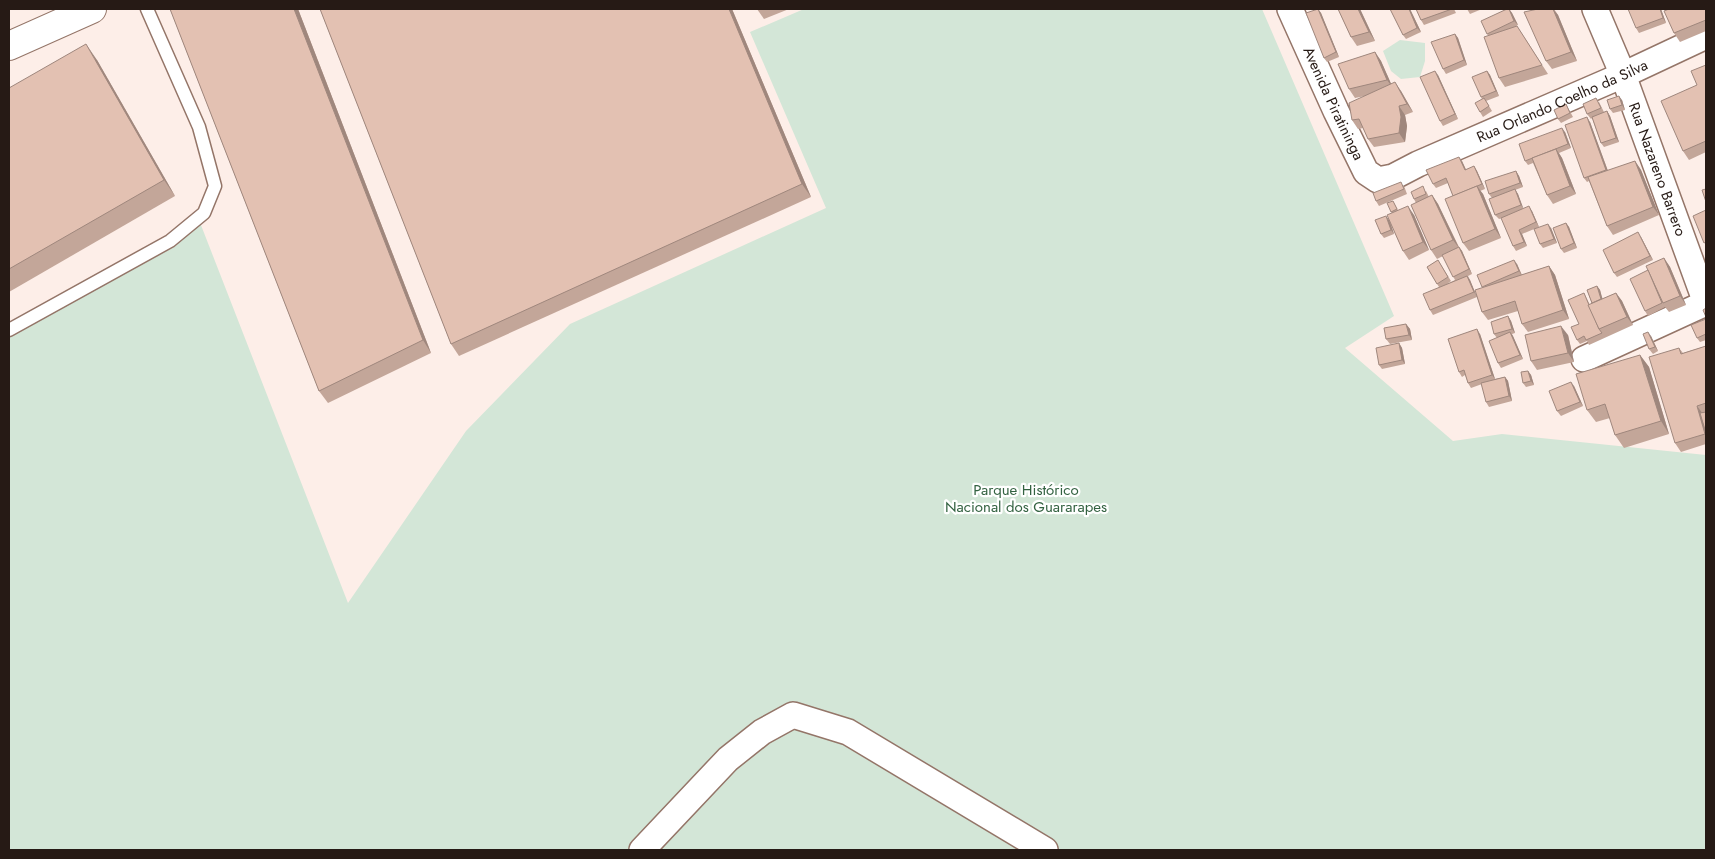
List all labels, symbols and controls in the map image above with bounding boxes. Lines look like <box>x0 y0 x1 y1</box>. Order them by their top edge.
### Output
street label: Avenida Piratininga <box>1297 43 1370 164</box>
street label: Rua Orlando Coelho da Silva <box>1473 54 1651 148</box>
street label: Rua Nazareno Barrero <box>1623 99 1692 239</box>
park label: Parque Histórico Nacional dos Guararapes <box>945 479 1107 518</box>

